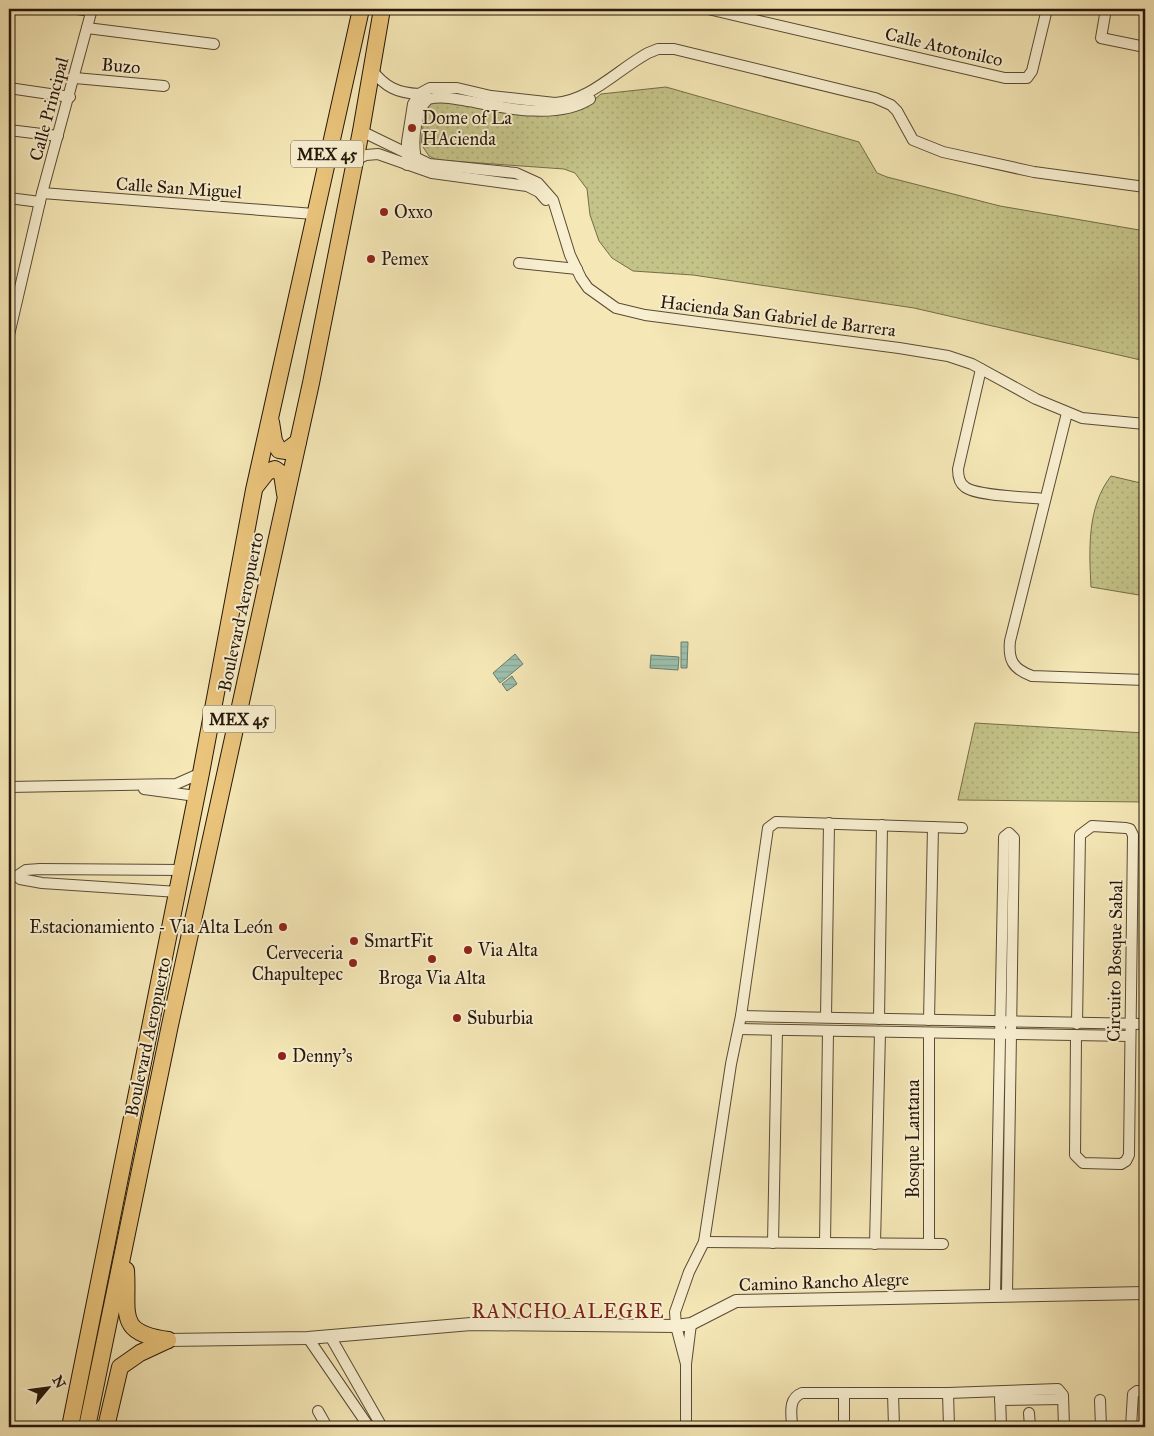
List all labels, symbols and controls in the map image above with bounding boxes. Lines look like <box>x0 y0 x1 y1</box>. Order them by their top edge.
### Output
street label: Calle Atotonilco <box>883 23 1005 71</box>
street label: Buzo <box>101 53 141 79</box>
street label: Calle Principal <box>25 55 73 163</box>
place label: Dome of La HAcienda <box>422 107 512 150</box>
marker: Dome of La HAcienda <box>406 122 418 134</box>
road number: MEX 45 <box>291 140 363 168</box>
street label: Calle San Miguel <box>115 173 243 204</box>
place label: Oxxo <box>394 201 433 223</box>
marker: Oxxo <box>378 206 390 218</box>
place label: Pemex <box>381 248 429 270</box>
marker: Pemex <box>365 253 377 265</box>
street label: Hacienda San Gabriel de Barrera <box>659 291 898 341</box>
street label: Boulevard Aeropuerto <box>213 530 269 694</box>
road number: MEX 45 <box>203 706 275 732</box>
street label: Circuito Bosque Sabal <box>1103 880 1128 1042</box>
place label: Estacionamiento - Via Alta León <box>29 916 273 938</box>
marker: Estacionamiento - Via Alta León <box>277 921 289 933</box>
place label: SmartFit <box>364 930 434 952</box>
marker: SmartFit <box>348 935 360 947</box>
place label: Via Alta <box>477 939 538 961</box>
place label: Cerveceria Chapultepec <box>252 942 343 985</box>
marker: Via Alta <box>462 944 474 956</box>
marker: Broga Via Alta <box>426 953 438 965</box>
street label: Boulevard Aeropuerto <box>120 955 176 1119</box>
marker: Cerveceria Chapultepec <box>347 957 359 969</box>
place label: Broga Via Alta <box>378 967 486 990</box>
place label: Suburbia <box>467 1007 534 1029</box>
marker: Suburbia <box>451 1012 463 1024</box>
place label: Denny's <box>292 1045 353 1067</box>
marker: Denny's <box>276 1050 288 1062</box>
street label: Bosque Lantana <box>902 1079 925 1199</box>
street label: Camino Rancho Alegre <box>738 1268 910 1297</box>
district label: RANCHO ALEGRE <box>471 1299 665 1323</box>
north arrow <box>22 1364 72 1414</box>
text: N <box>49 1373 69 1391</box>

